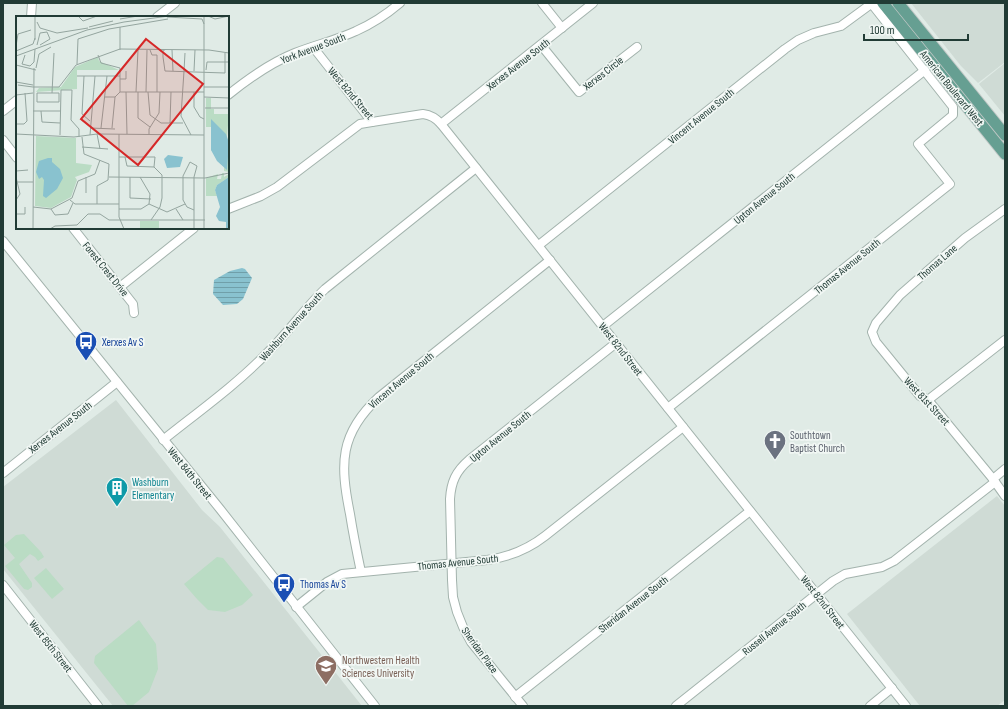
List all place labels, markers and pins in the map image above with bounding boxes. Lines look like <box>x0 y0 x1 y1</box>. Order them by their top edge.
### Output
bus stop icon: Xerxes Av S <box>73 329 99 362</box>
place label: Xerxes Av S <box>101 336 144 349</box>
church icon: Southtown Baptist Church <box>762 428 788 461</box>
place label: Southtown Baptist Church <box>790 429 845 455</box>
building icon: Washburn Elementary <box>104 475 130 508</box>
place label: Washburn Elementary <box>132 476 175 502</box>
bus stop icon: Thomas Av S <box>271 571 297 604</box>
place label: Thomas Av S <box>300 578 346 591</box>
school or university icon: Northwestern Health Sciences University <box>313 653 339 686</box>
place label: Northwestern Health Sciences University <box>342 654 420 680</box>

